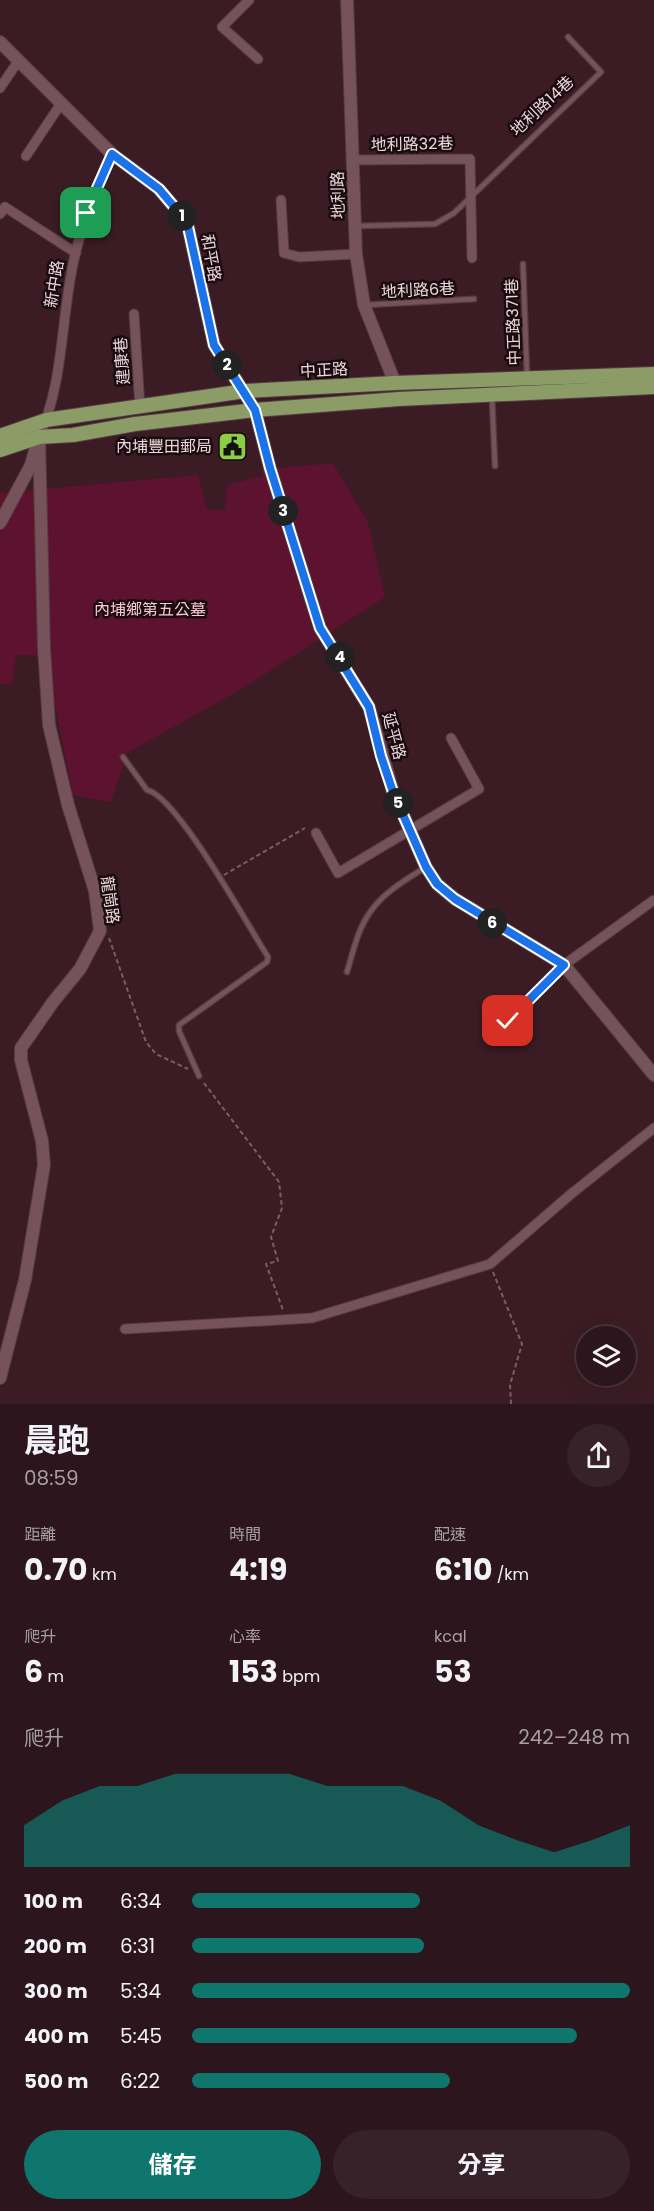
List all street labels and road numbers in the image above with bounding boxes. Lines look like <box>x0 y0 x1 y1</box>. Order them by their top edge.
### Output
street label: 地利路14巷 <box>505 71 579 141</box>
street label: 地利路32巷 <box>370 132 454 156</box>
street label: 地利路 <box>326 171 350 219</box>
street label: 和平路 <box>196 232 226 284</box>
street label: 新中路 <box>39 258 69 310</box>
street label: 地利路6巷 <box>380 277 456 303</box>
street label: 中正路371巷 <box>500 278 526 366</box>
street label: 建康巷 <box>109 336 135 386</box>
street label: 中正路 <box>299 357 349 383</box>
street label: 延平路 <box>377 710 411 762</box>
street label: 龍崗路 <box>95 875 125 925</box>

